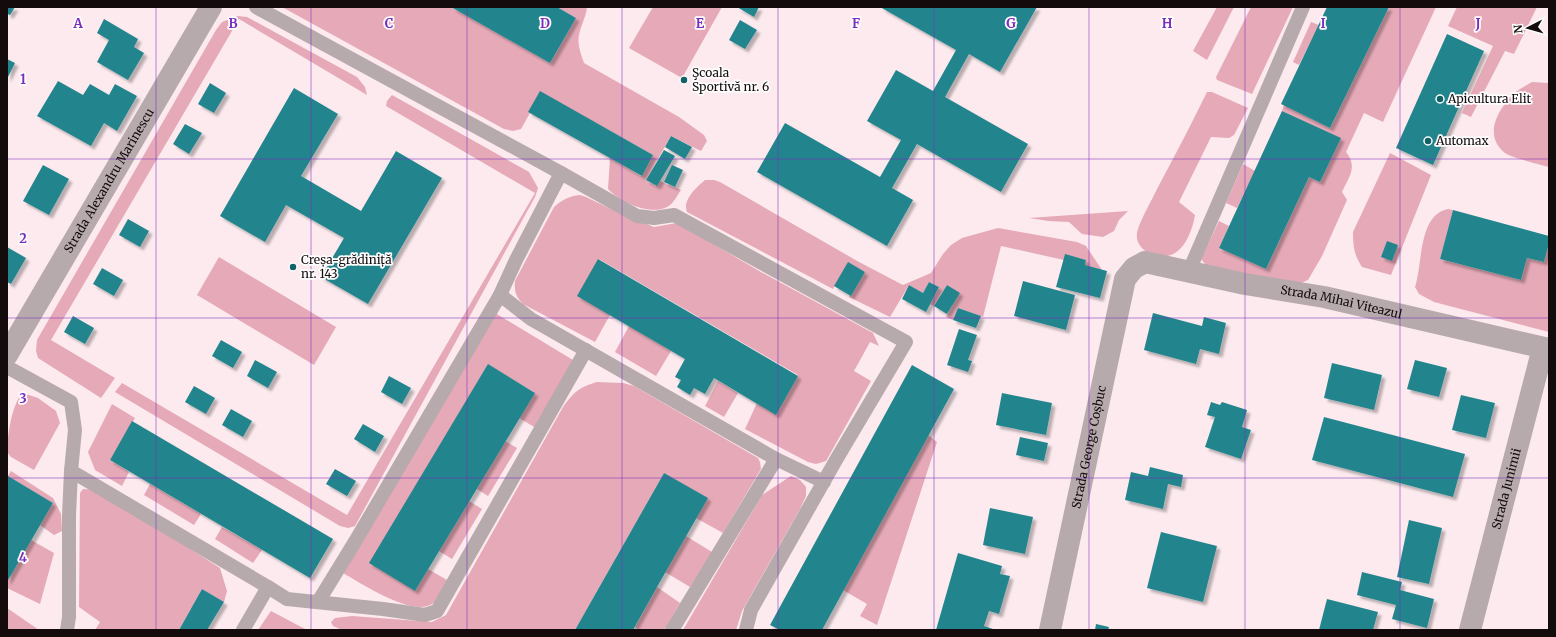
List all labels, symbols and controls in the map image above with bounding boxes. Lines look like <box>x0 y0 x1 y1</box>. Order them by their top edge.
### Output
north arrow <box>1508 8 1548 48</box>
text: A <box>72 15 83 32</box>
text: B <box>228 15 238 32</box>
text: C <box>385 15 394 32</box>
text: D <box>540 15 550 32</box>
text: E <box>696 15 705 32</box>
text: F <box>852 15 860 32</box>
text: G <box>1006 15 1016 32</box>
text: H <box>1162 15 1173 32</box>
text: I <box>1320 15 1326 32</box>
text: J <box>1474 15 1481 32</box>
text: N <box>1511 24 1525 34</box>
place label: Şcoala Sportivă nr. 6 <box>692 65 769 94</box>
text: 1 <box>20 71 26 88</box>
marker: Şcoala Sportivă nr. 6 <box>679 75 689 85</box>
place label: Apicultura Elit <box>1447 91 1531 106</box>
marker: Apicultura Elit <box>1435 94 1445 104</box>
street label: Strada Alexandru Marinescu <box>61 105 157 255</box>
place label: Automax <box>1435 133 1489 148</box>
marker: Automax <box>1423 136 1433 146</box>
text: 2 <box>19 230 27 247</box>
place label: Creșa-grădiniță nr. 143 <box>301 252 392 281</box>
marker: Creșa-grădiniță nr. 143 <box>288 262 298 272</box>
street label: Strada Mihai Viteazul <box>1279 282 1404 322</box>
street label: Strada George Coșbuc <box>1068 384 1109 510</box>
text: 3 <box>19 390 27 407</box>
street label: Strada Junimii <box>1488 446 1524 531</box>
text: 4 <box>19 549 28 566</box>

